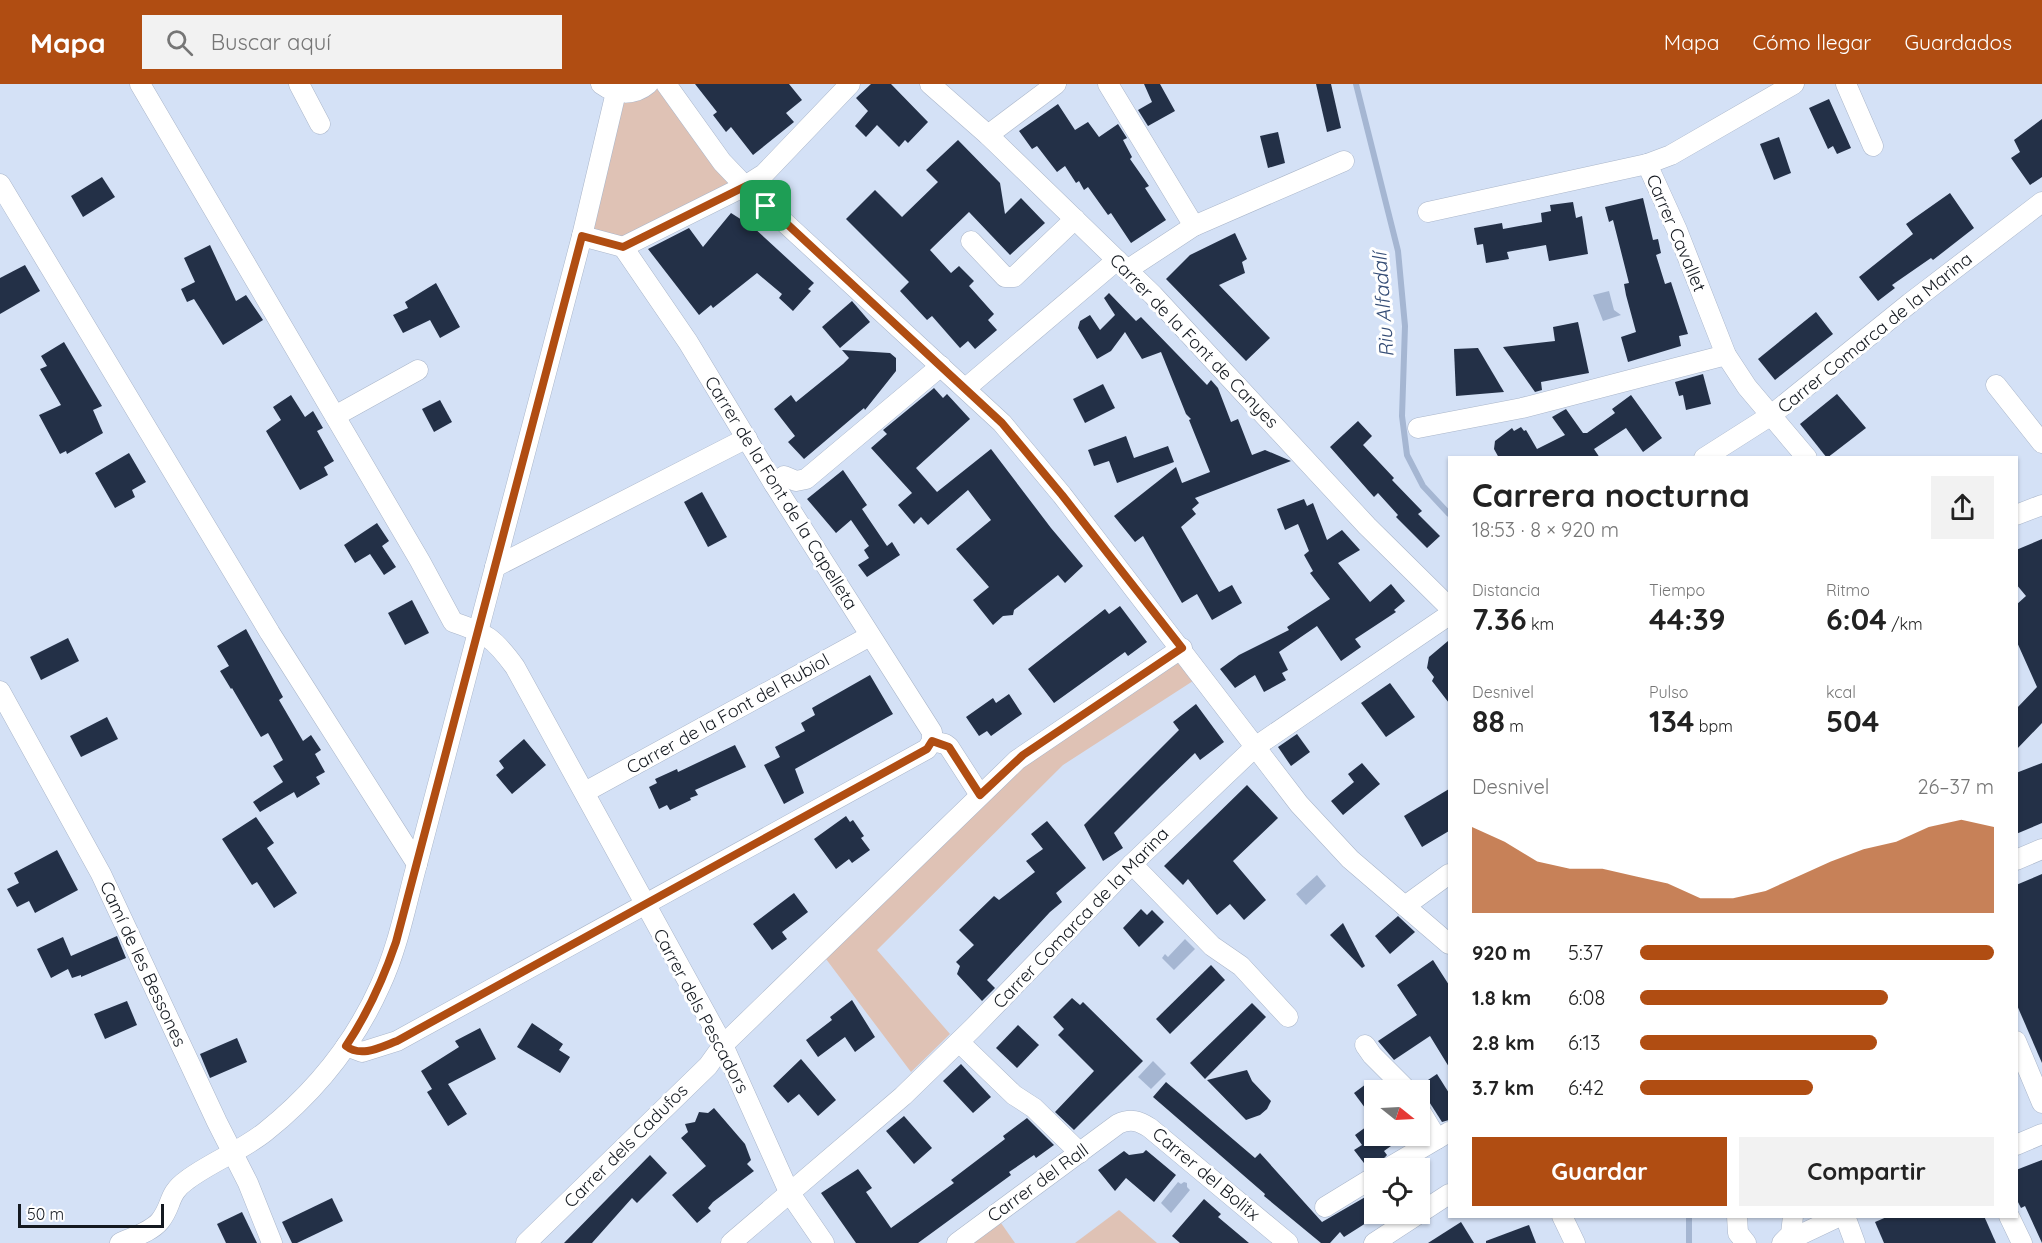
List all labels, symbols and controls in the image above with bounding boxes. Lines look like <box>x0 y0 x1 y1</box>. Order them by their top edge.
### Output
search box <box>142 15 562 69</box>
text: Mapa <box>30 25 106 60</box>
icon: search <box>163 26 196 59</box>
text: Buscar aquí <box>211 28 331 56</box>
text: Mapa <box>1664 29 1719 55</box>
text: Cómo llegar <box>1752 29 1871 55</box>
text: Guardados <box>1904 29 2012 55</box>
street label: Carrer Cavallet <box>1641 171 1712 295</box>
pin <box>740 180 791 231</box>
icon: arrive <box>749 189 782 222</box>
street label: Carrer Comarca de la Marina <box>1773 247 1977 418</box>
street label: Carrer de la Font de Canyes <box>1105 248 1284 433</box>
water label: Riu Alfadalí <box>1366 248 1399 358</box>
street label: Carrer de la Font de la Capelleta <box>700 372 863 614</box>
text: Carrera nocturna <box>1472 474 1750 515</box>
button: share <box>1931 476 1994 539</box>
text: 18:53 · 8 × 920 m <box>1472 517 1619 542</box>
text: Distancia <box>1472 580 1540 600</box>
text: Tiempo <box>1649 580 1705 600</box>
text: Ritmo <box>1826 580 1870 600</box>
text: 7.36 <box>1472 600 1527 638</box>
text: 44:39 <box>1649 600 1726 638</box>
text: 6:04 <box>1826 600 1887 638</box>
text: km <box>1527 614 1554 634</box>
text: /km <box>1887 614 1923 634</box>
street label: Carrer de la Font del Rubiol <box>622 648 833 779</box>
text: Desnivel <box>1472 682 1534 702</box>
text: Pulso <box>1649 682 1688 702</box>
text: kcal <box>1826 682 1856 702</box>
text: 88 <box>1472 702 1505 740</box>
text: 134 <box>1649 702 1694 740</box>
text: 504 <box>1826 702 1879 740</box>
text: m <box>1505 716 1524 736</box>
text: bpm <box>1694 716 1733 736</box>
text: Desnivel <box>1472 774 1549 799</box>
text: 26–37 m <box>1918 774 1994 799</box>
street label: Carrer Comarca de la Marina <box>988 822 1174 1013</box>
street label: Camí de les Bessones <box>95 877 192 1050</box>
street label: Carrer dels Pescadors <box>648 924 755 1097</box>
text: 920 m <box>1472 940 1531 965</box>
text: 5:37 <box>1568 940 1603 965</box>
text: 1.8 km <box>1472 985 1531 1010</box>
text: 6:08 <box>1568 985 1605 1010</box>
text: 2.8 km <box>1472 1030 1535 1055</box>
text: 6:13 <box>1568 1030 1600 1055</box>
text: 3.7 km <box>1472 1075 1534 1100</box>
text: 6:42 <box>1568 1075 1604 1100</box>
street label: Carrer dels Cadufos <box>559 1079 692 1212</box>
north arrow <box>1364 1080 1430 1146</box>
map controls <box>1364 1080 1430 1224</box>
street label: Carrer del Bolitx <box>1148 1122 1265 1226</box>
button: Guardar <box>1472 1137 1727 1206</box>
button: Compartir <box>1739 1137 1994 1206</box>
street label: Carrer del Rall <box>983 1138 1093 1227</box>
button: locate <box>1364 1158 1430 1224</box>
scale bar <box>18 1201 164 1228</box>
text: 50 m <box>27 1204 64 1224</box>

